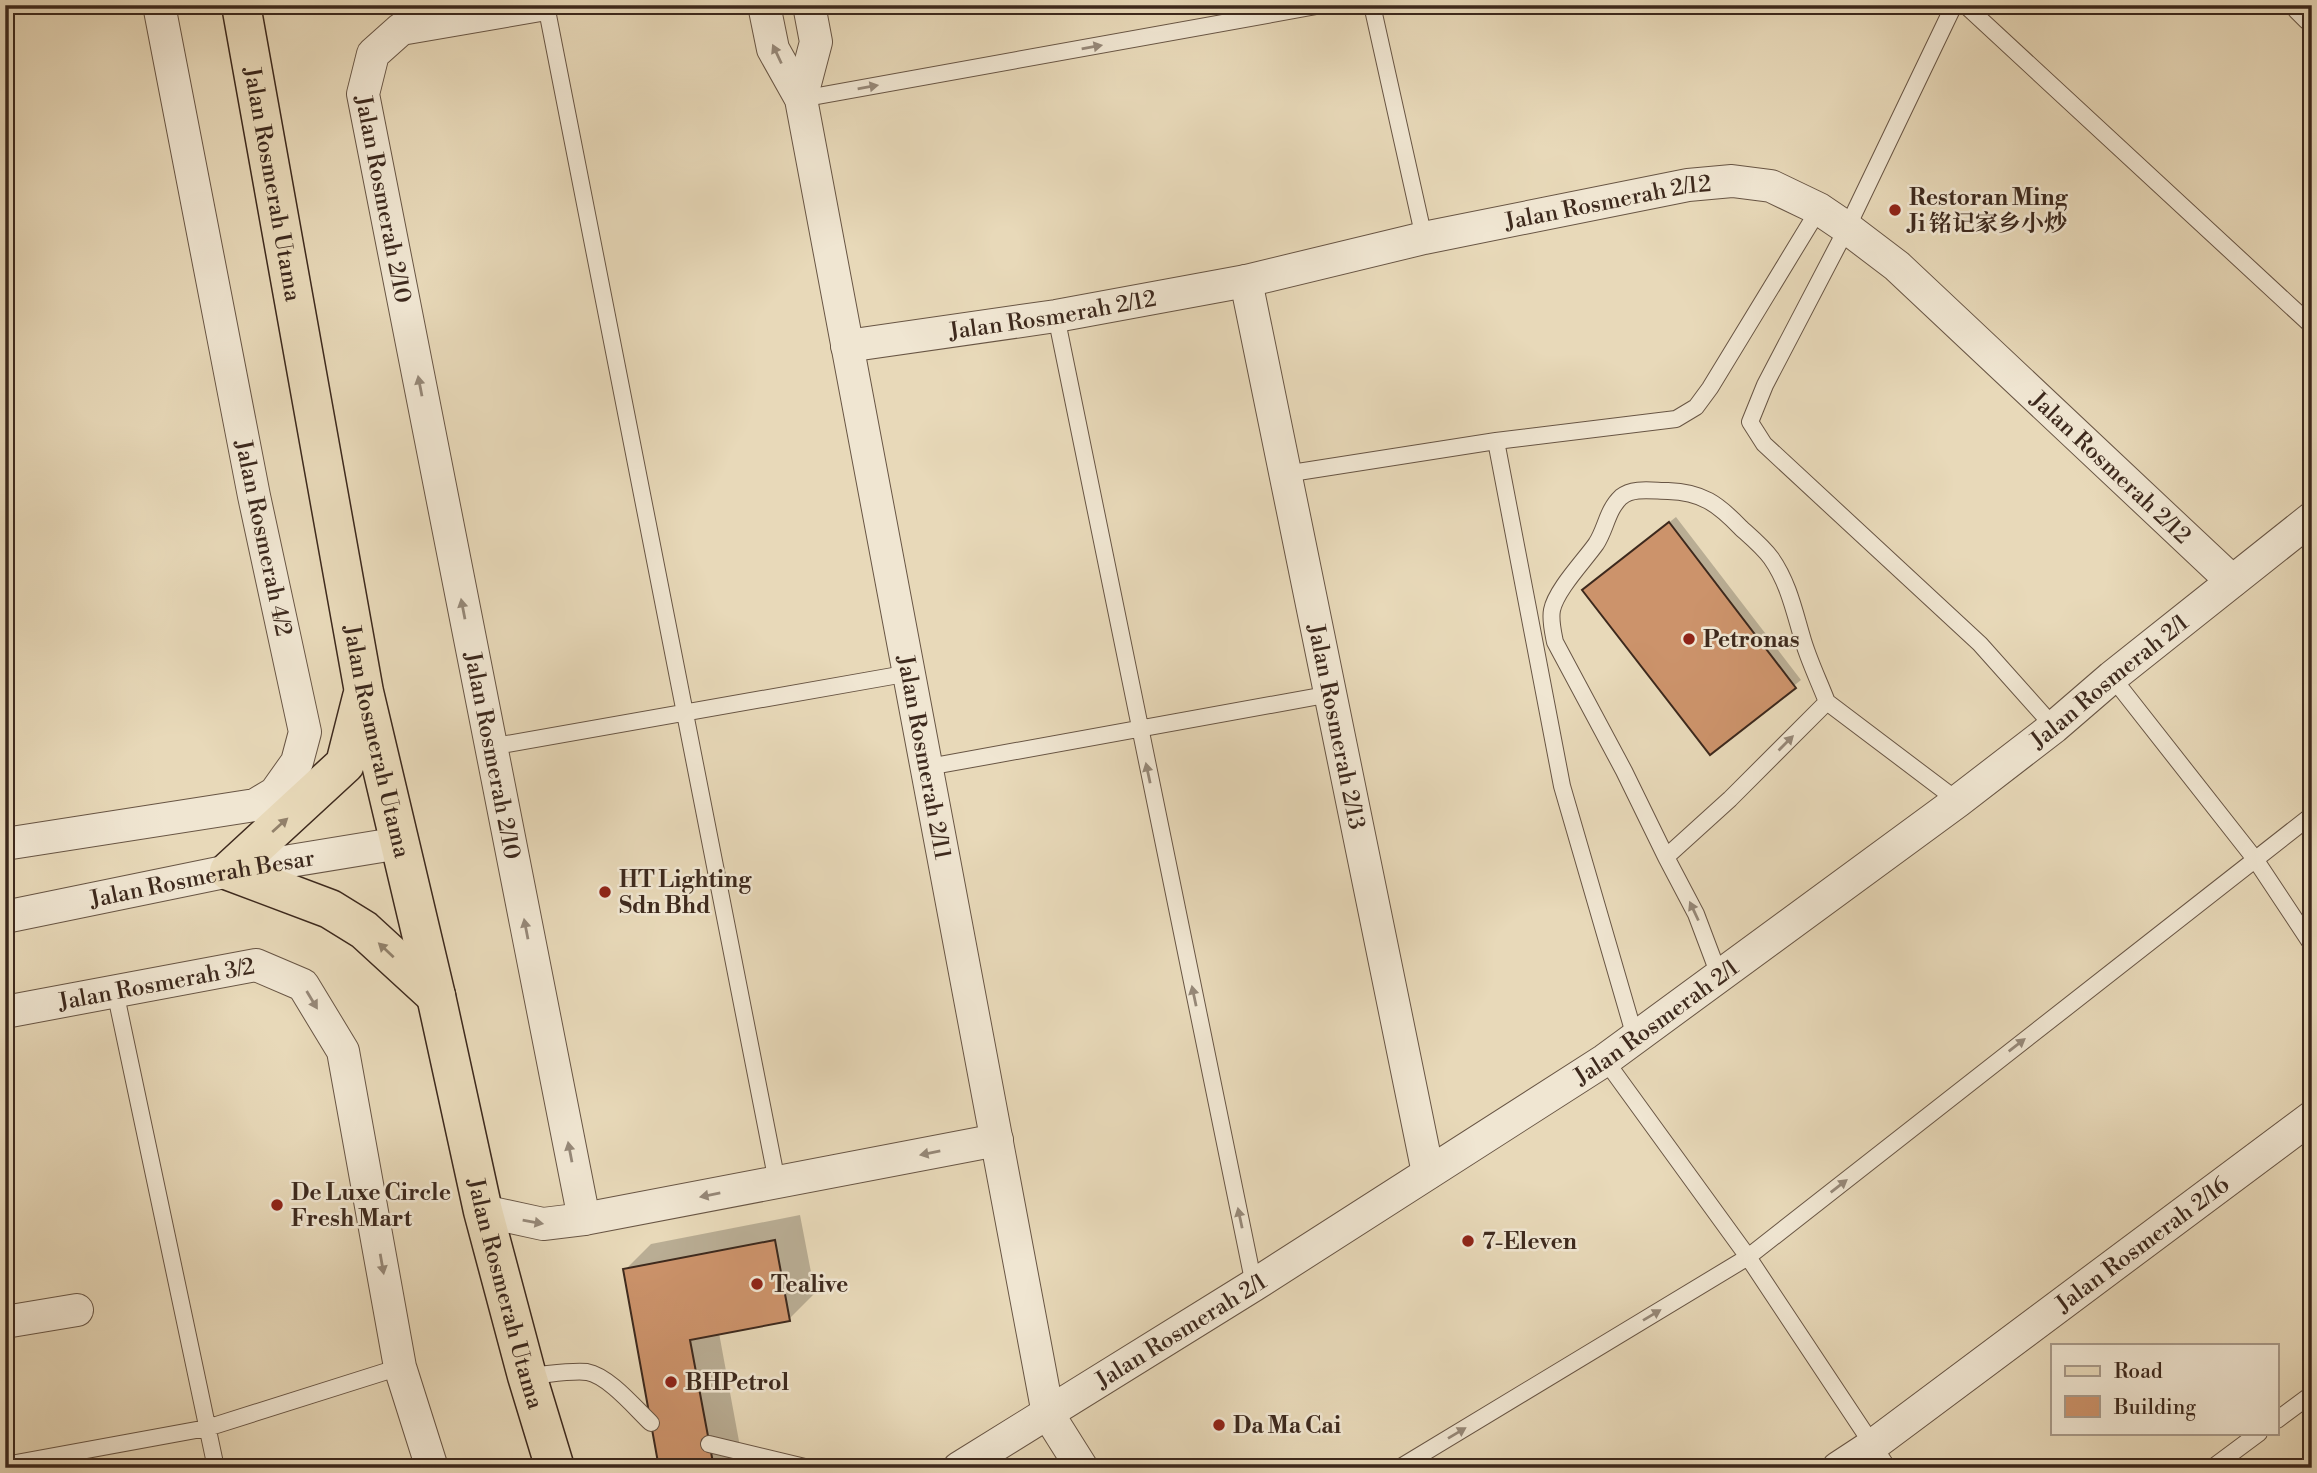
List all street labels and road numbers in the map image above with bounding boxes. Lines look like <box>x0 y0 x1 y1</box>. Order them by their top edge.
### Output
street label: Jalan Rosmerah Utama <box>237 64 307 304</box>
street label: Jalan Rosmerah 2/10 <box>348 92 417 305</box>
street label: Jalan Rosmerah 2/12 <box>1501 170 1712 237</box>
street label: Jalan Rosmerah 2/12 <box>946 285 1159 346</box>
street label: Jalan Rosmerah 2/12 <box>2024 385 2196 550</box>
street label: Jalan Rosmerah 4/2 <box>228 437 297 639</box>
street label: Jalan Rosmerah 2/1 <box>2024 609 2195 756</box>
street label: Jalan Rosmerah 2/13 <box>1301 621 1371 832</box>
street label: Jalan Rosmerah Utama <box>337 622 416 861</box>
street label: Jalan Rosmerah 2/10 <box>458 649 526 862</box>
street label: Jalan Rosmerah 2/11 <box>891 652 957 862</box>
street label: Jalan Rosmerah Besar <box>86 844 317 914</box>
street label: Jalan Rosmerah 3/2 <box>55 953 257 1017</box>
street label: Jalan Rosmerah 2/1 <box>1568 954 1745 1092</box>
street label: Jalan Rosmerah 2/16 <box>2050 1171 2235 1319</box>
street label: Jalan Rosmerah Utama <box>461 1175 549 1413</box>
street label: Jalan Rosmerah 2/1 <box>1090 1268 1272 1395</box>

